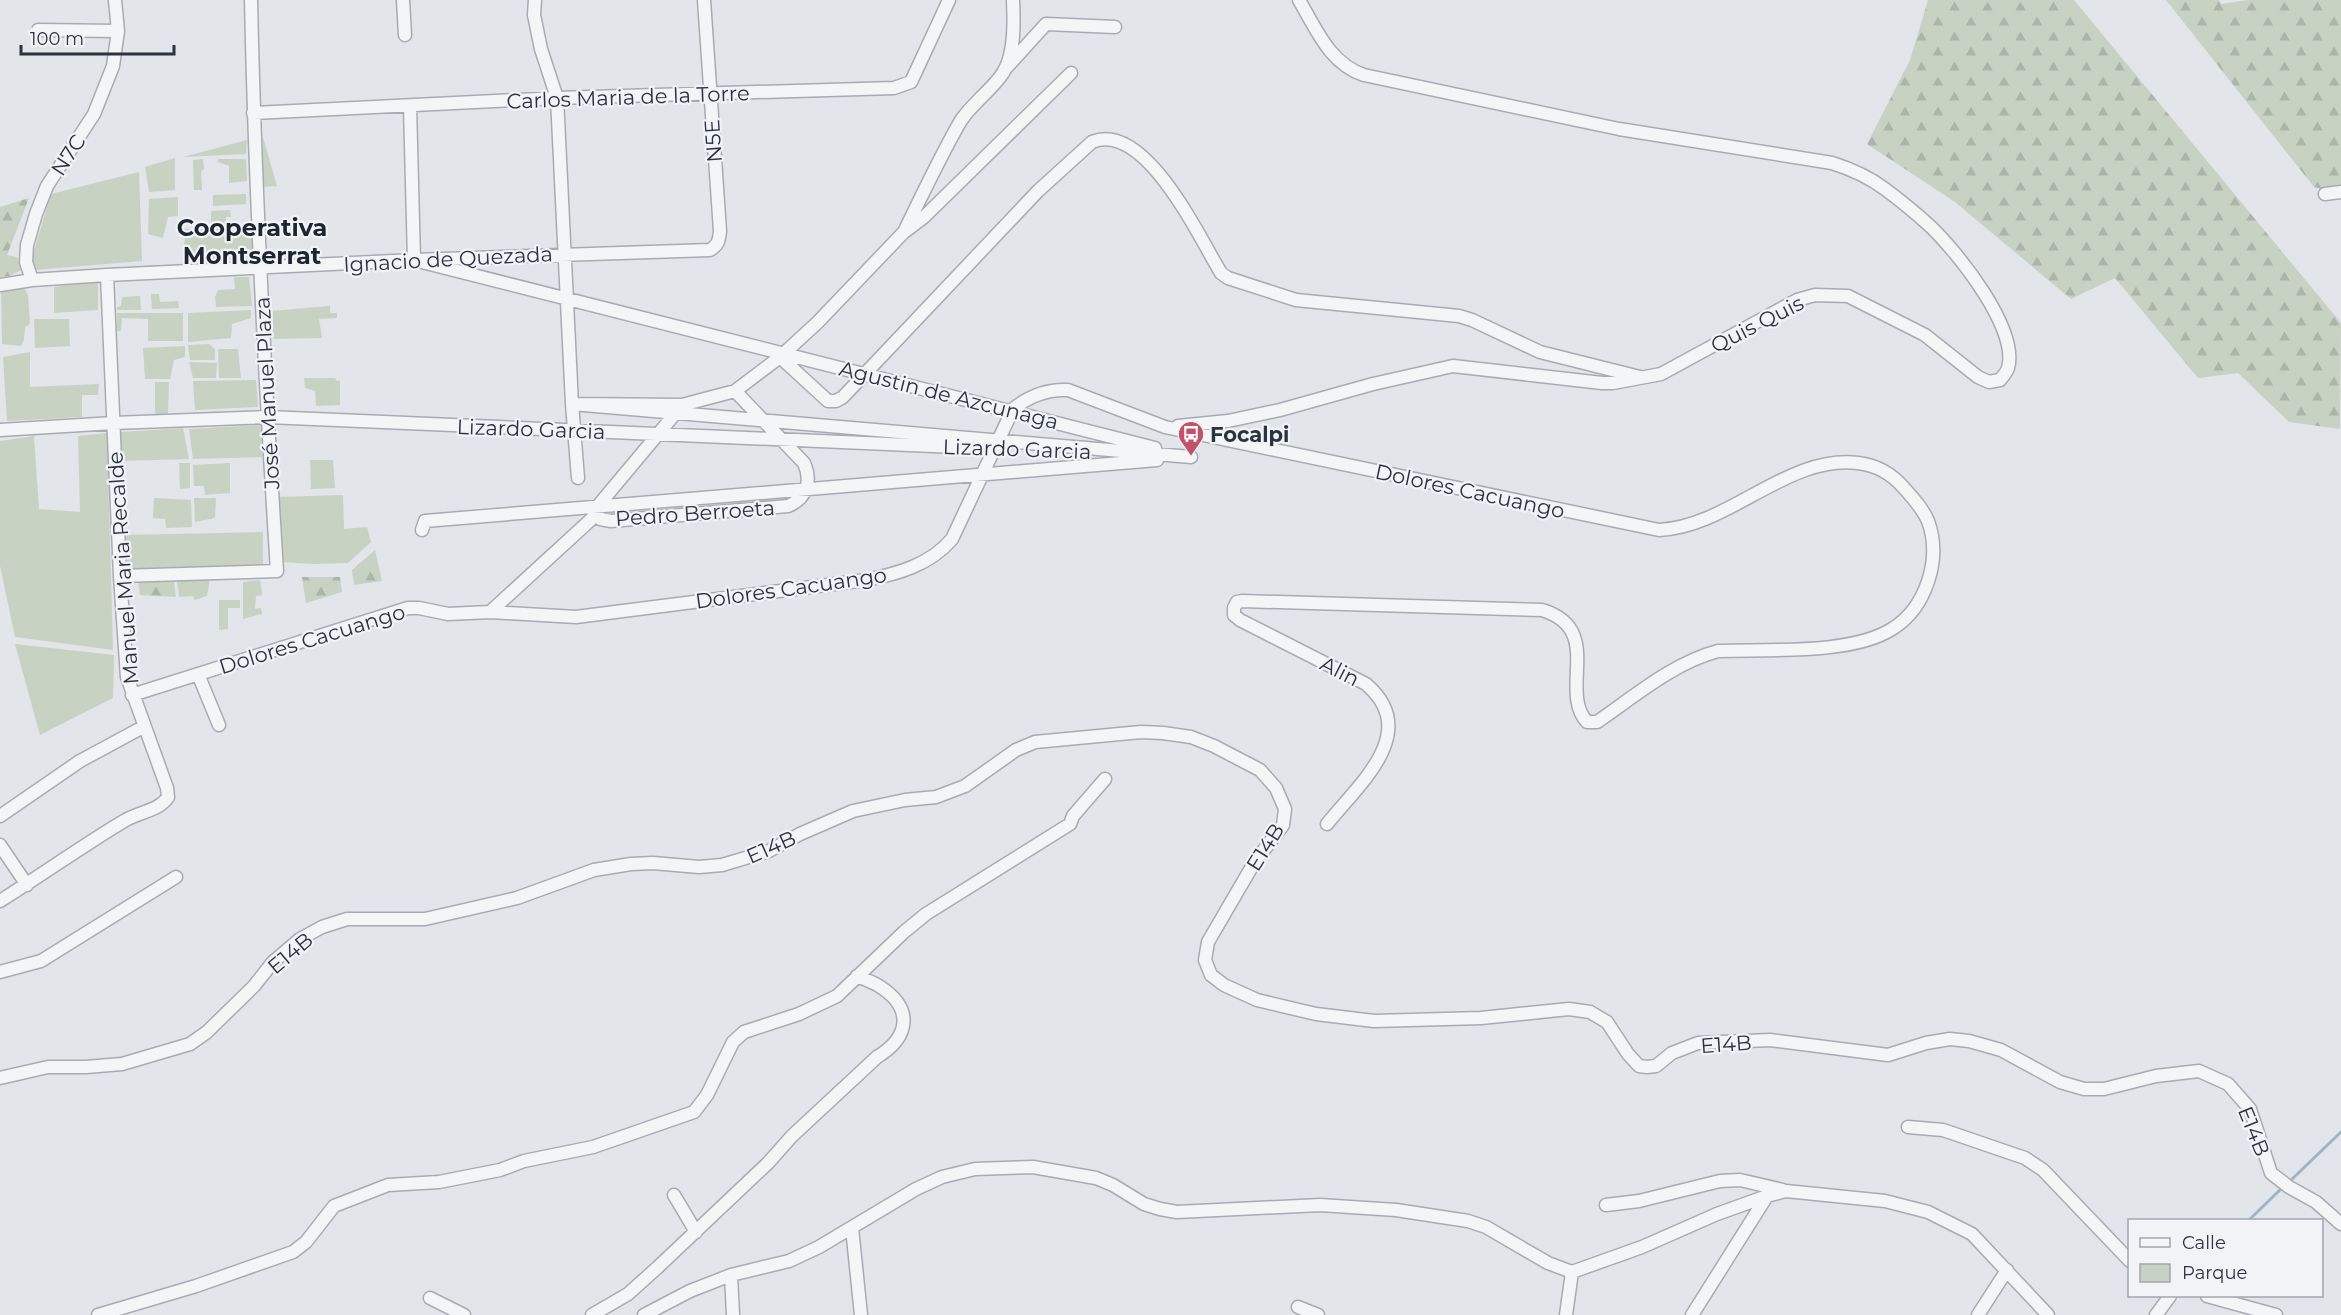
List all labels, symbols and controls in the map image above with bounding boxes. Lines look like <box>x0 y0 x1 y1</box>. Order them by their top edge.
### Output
scale bar <box>21 18 174 56</box>
text: 100 m <box>30 28 84 50</box>
street label: Carlos Maria de la Torre <box>506 80 750 114</box>
street label: N5E <box>699 119 727 163</box>
street label: N7C <box>46 130 91 180</box>
district label: Cooperativa Montserrat <box>177 213 327 270</box>
street label: Ignacio de Quezada <box>343 241 553 277</box>
street label: Quis Quis <box>1706 290 1808 358</box>
street label: José Manuel Plaza <box>249 296 285 491</box>
street label: Agustin de Azcunaga <box>837 356 1061 434</box>
street label: Lizardo Garcia <box>456 414 606 444</box>
bus stop icon: Focalpi <box>1176 419 1206 457</box>
place label: Focalpi <box>1210 422 1289 447</box>
street label: Lizardo Garcia <box>942 434 1092 464</box>
street label: Manuel Maria Recalde <box>102 451 144 685</box>
street label: Dolores Cacuango <box>1373 459 1567 523</box>
street label: Pedro Berroeta <box>614 495 776 531</box>
street label: Dolores Cacuango <box>694 562 888 614</box>
street label: Dolores Cacuango <box>216 599 408 679</box>
street label: Alin <box>1316 651 1364 691</box>
street label: E14B <box>1241 819 1289 875</box>
street label: E14B <box>742 825 800 869</box>
street label: E14B <box>262 927 318 979</box>
street label: E14B <box>1700 1030 1752 1058</box>
street label: E14B <box>2233 1103 2275 1159</box>
legend <box>2128 1219 2323 1297</box>
text: Calle <box>2182 1232 2226 1254</box>
text: Parque <box>2182 1262 2248 1284</box>

